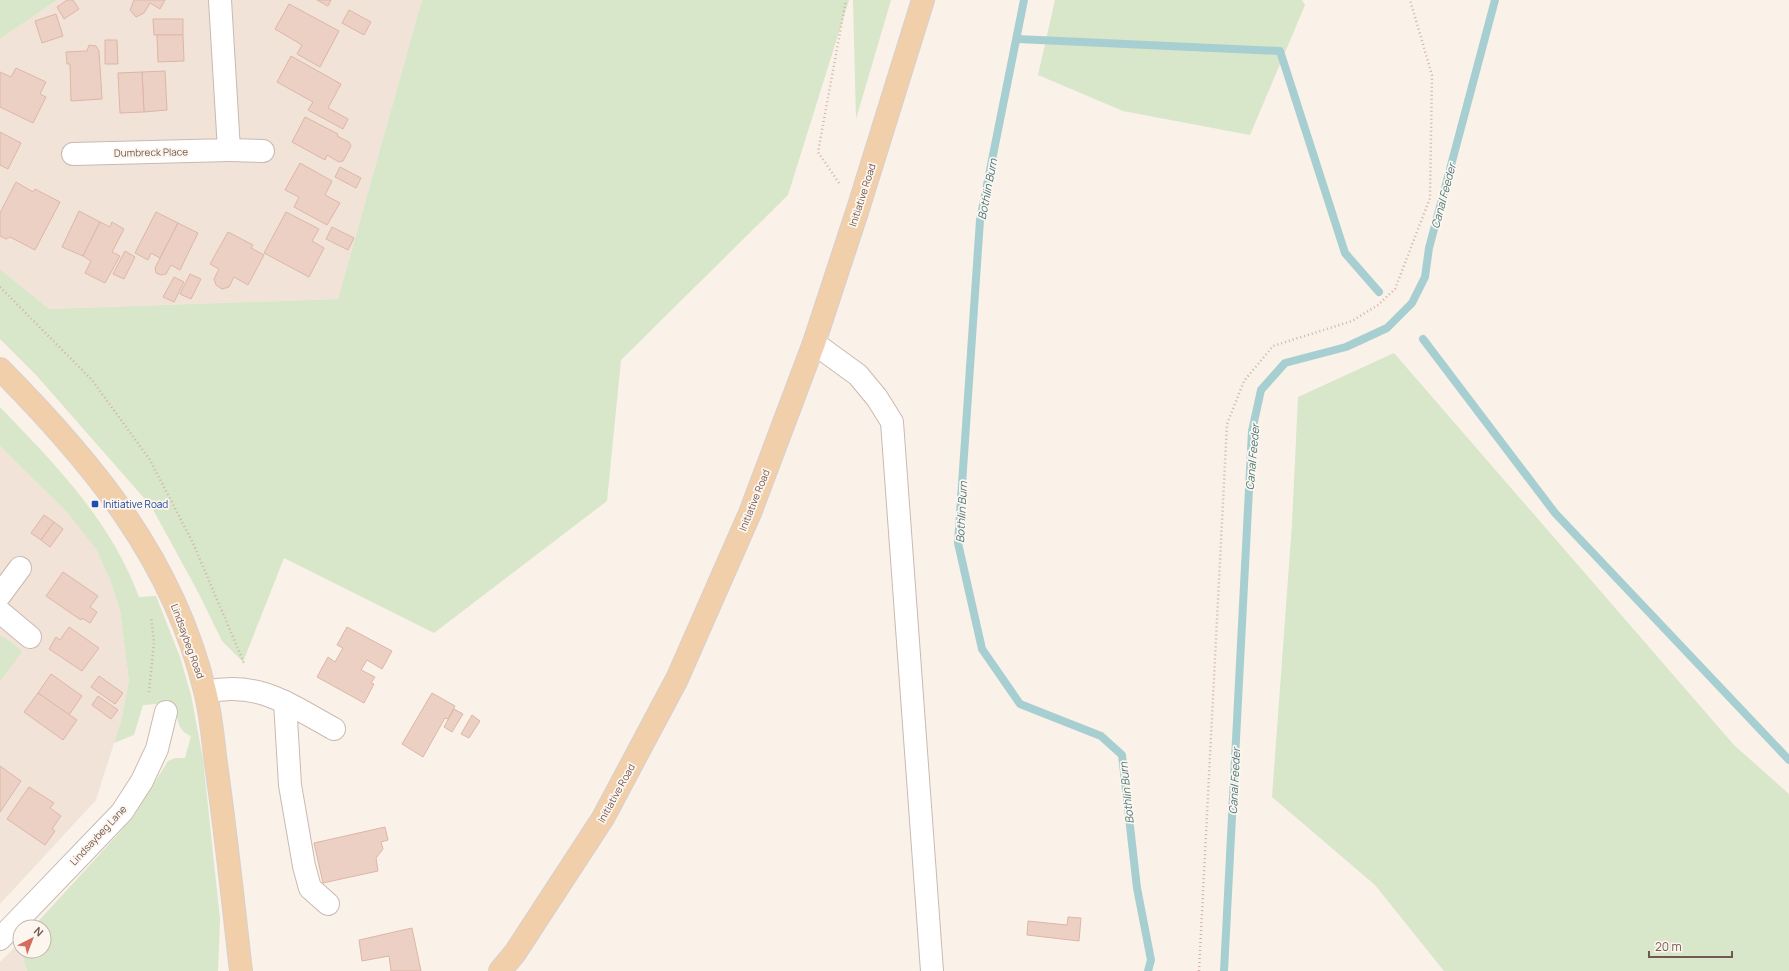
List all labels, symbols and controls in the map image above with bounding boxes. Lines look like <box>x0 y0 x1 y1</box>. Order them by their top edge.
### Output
street label: Dumbreck Place <box>114 144 188 160</box>
water label: Bothlin Burn <box>974 157 1000 221</box>
water label: Canal Feeder <box>1427 160 1459 230</box>
street label: Initiative Road <box>845 162 879 228</box>
water label: Canal Feeder <box>1242 421 1263 491</box>
street label: Initiative Road <box>735 467 773 533</box>
water label: Bothlin Burn <box>952 480 970 543</box>
place label: Initiative Road <box>103 497 168 511</box>
marker: Initiative Road <box>90 499 100 509</box>
street label: Lindsaybeg Road <box>168 602 208 680</box>
water label: Canal Feeder <box>1225 745 1243 815</box>
street label: Initiative Road <box>594 761 638 825</box>
water label: Bothlin Burn <box>1115 761 1137 825</box>
street label: Lindsaybeg Lane <box>67 802 130 868</box>
north arrow <box>12 919 52 959</box>
text: N <box>31 923 47 939</box>
scale bar <box>1649 933 1732 959</box>
text: 20 m <box>1655 938 1682 955</box>

